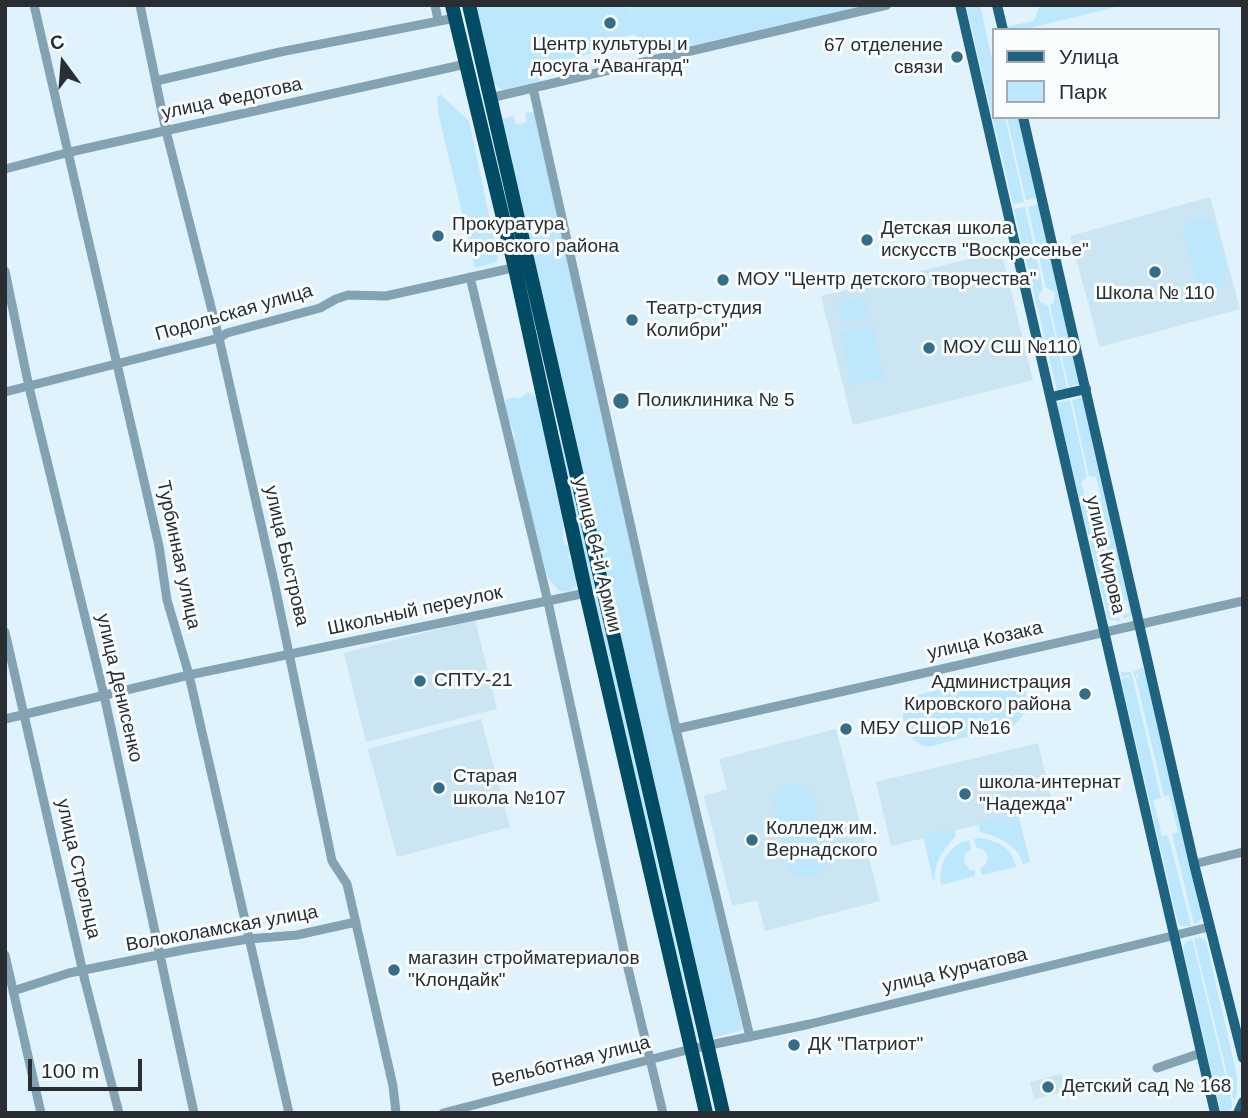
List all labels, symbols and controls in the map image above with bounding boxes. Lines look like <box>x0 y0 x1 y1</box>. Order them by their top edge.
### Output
marker: Центр культуры и досуга "Авангард" <box>602 15 618 31</box>
north arrow <box>28 28 98 98</box>
legend <box>992 28 1220 119</box>
text: С <box>48 30 67 54</box>
place label: Центр культуры и досуга "Авангард" <box>531 34 689 78</box>
place label: 67 отделение связи <box>824 35 943 79</box>
text: Улица <box>1059 45 1119 68</box>
marker: 67 отделение связи <box>949 49 965 65</box>
street label: улица Федотова <box>160 73 304 125</box>
text: Парк <box>1059 80 1107 103</box>
place label: Прокуратура Кировского района <box>452 214 619 258</box>
place label: Детская школа искусств "Воскресенье" <box>881 218 1089 262</box>
marker: Прокуратура Кировского района <box>430 228 446 244</box>
marker: Детская школа искусств "Воскресенье" <box>859 232 875 248</box>
marker: Школа № 110 <box>1147 264 1163 280</box>
place label: МОУ "Центр детского творчества" <box>737 269 1037 291</box>
marker: МОУ "Центр детского творчества" <box>715 272 731 288</box>
street label: Подольская улица <box>153 280 315 346</box>
place label: Школа № 110 <box>1096 283 1214 305</box>
place label: Театр-студия Колибри" <box>646 298 762 342</box>
marker: Театр-студия Колибри" <box>624 312 640 328</box>
place label: МОУ СШ №110 <box>943 337 1078 359</box>
marker: МОУ СШ №110 <box>921 340 937 356</box>
place label: Поликлиника № 5 <box>637 390 795 412</box>
marker: Поликлиника № 5 <box>611 391 631 411</box>
street label: улица 64-й Армии <box>568 475 626 635</box>
street label: Турбинная улица <box>151 479 205 631</box>
street label: улица Быстрова <box>259 484 313 628</box>
street label: улица Кирова <box>1080 494 1130 616</box>
street label: Школьный переулок <box>325 581 505 641</box>
street label: улица Денисенко <box>91 612 147 764</box>
street label: улица Козака <box>925 617 1045 665</box>
place label: СПТУ-21 <box>434 670 513 692</box>
place label: Администрация Кировского района <box>904 672 1071 716</box>
marker: СПТУ-21 <box>412 673 428 689</box>
marker: Администрация Кировского района <box>1077 686 1093 702</box>
place label: МБУ СШОР №16 <box>860 718 1011 740</box>
marker: МБУ СШОР №16 <box>838 721 854 737</box>
place label: Старая школа №107 <box>453 766 566 810</box>
place label: школа-интернат "Надежда" <box>979 772 1121 816</box>
marker: Старая школа №107 <box>431 780 447 796</box>
marker: школа-интернат "Надежда" <box>957 786 973 802</box>
street label: улица Стрельца <box>51 797 105 941</box>
place label: Колледж им. Вернадского <box>766 818 878 862</box>
marker: Колледж им. Вернадского <box>744 832 760 848</box>
street label: Волоколамская улица <box>124 901 320 957</box>
street label: улица Курчатова <box>881 943 1029 999</box>
place label: магазин стройматериалов "Клондайк" <box>408 948 640 992</box>
marker: магазин стройматериалов "Клондайк" <box>386 962 402 978</box>
street label: Вельботная улица <box>490 1031 652 1093</box>
place label: ДК "Патриот" <box>808 1034 923 1056</box>
marker: ДК "Патриот" <box>786 1037 802 1053</box>
scale bar <box>32 1044 145 1088</box>
text: 100 m <box>41 1059 99 1082</box>
place label: Детский сад № 168 <box>1062 1076 1231 1098</box>
marker: Детский сад № 168 <box>1040 1079 1056 1095</box>

